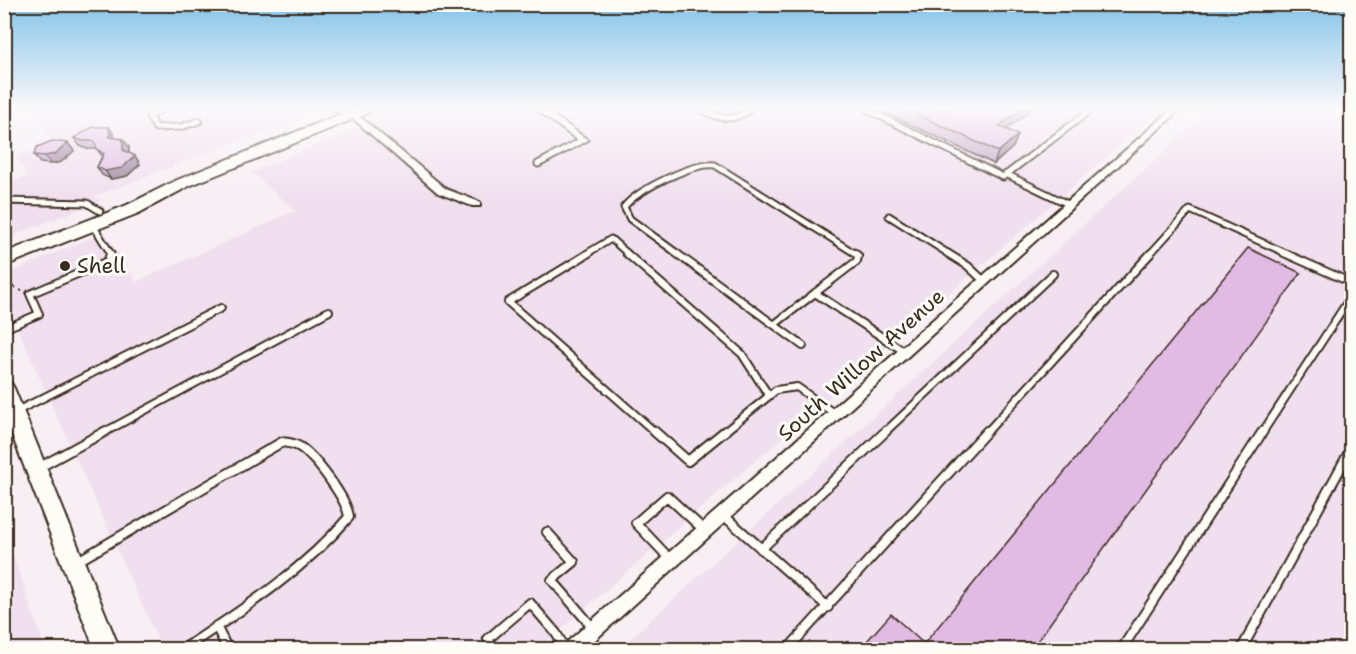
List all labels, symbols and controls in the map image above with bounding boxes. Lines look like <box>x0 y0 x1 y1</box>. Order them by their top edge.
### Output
place label: Shell <box>77 252 126 280</box>
marker: Shell <box>58 259 72 273</box>
street label: South Willow Avenue <box>772 283 950 447</box>

